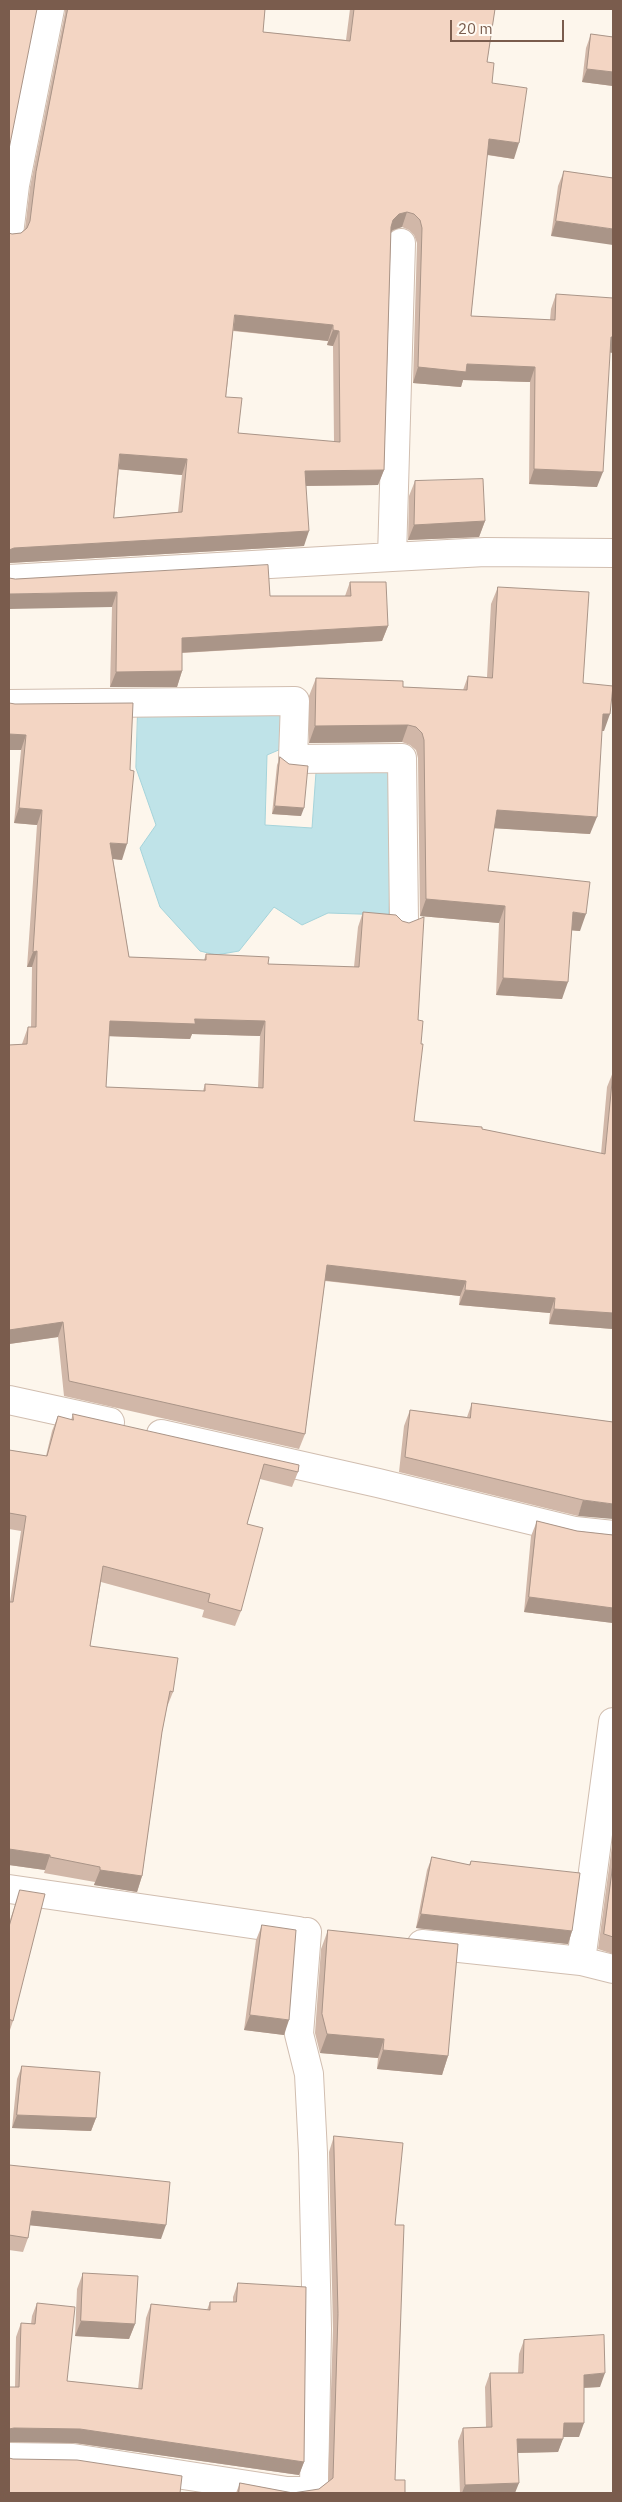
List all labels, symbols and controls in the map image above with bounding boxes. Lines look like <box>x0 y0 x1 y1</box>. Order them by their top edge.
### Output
scale bar <box>452 10 566 42</box>
text: 20 m <box>458 19 493 38</box>

